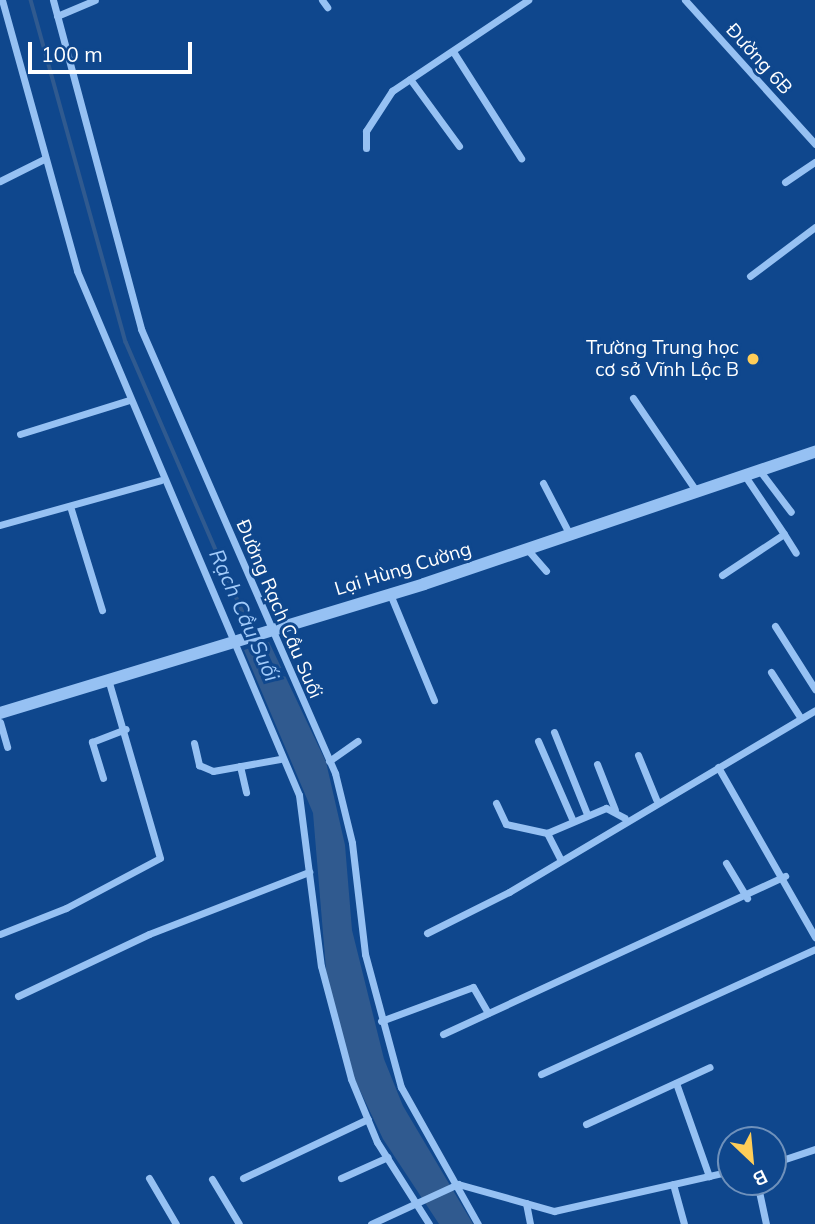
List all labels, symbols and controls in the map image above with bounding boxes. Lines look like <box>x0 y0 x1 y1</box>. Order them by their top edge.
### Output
street label: Đường 6B <box>721 19 797 99</box>
scale bar <box>32 28 196 72</box>
text: 100 m <box>41 41 103 67</box>
place label: Trường Trung học cơ sở Vĩnh Lộc B <box>586 337 739 381</box>
marker: Trường Trung học cơ sở Vĩnh Lộc B <box>745 351 761 367</box>
street label: Đường Rạch Cầu Suối <box>231 516 327 702</box>
street label: Lại Hùng Cường <box>332 537 474 601</box>
water label: Rạch Cầu Suối <box>205 545 285 685</box>
north arrow <box>717 1126 787 1196</box>
text: B <box>749 1164 771 1192</box>

